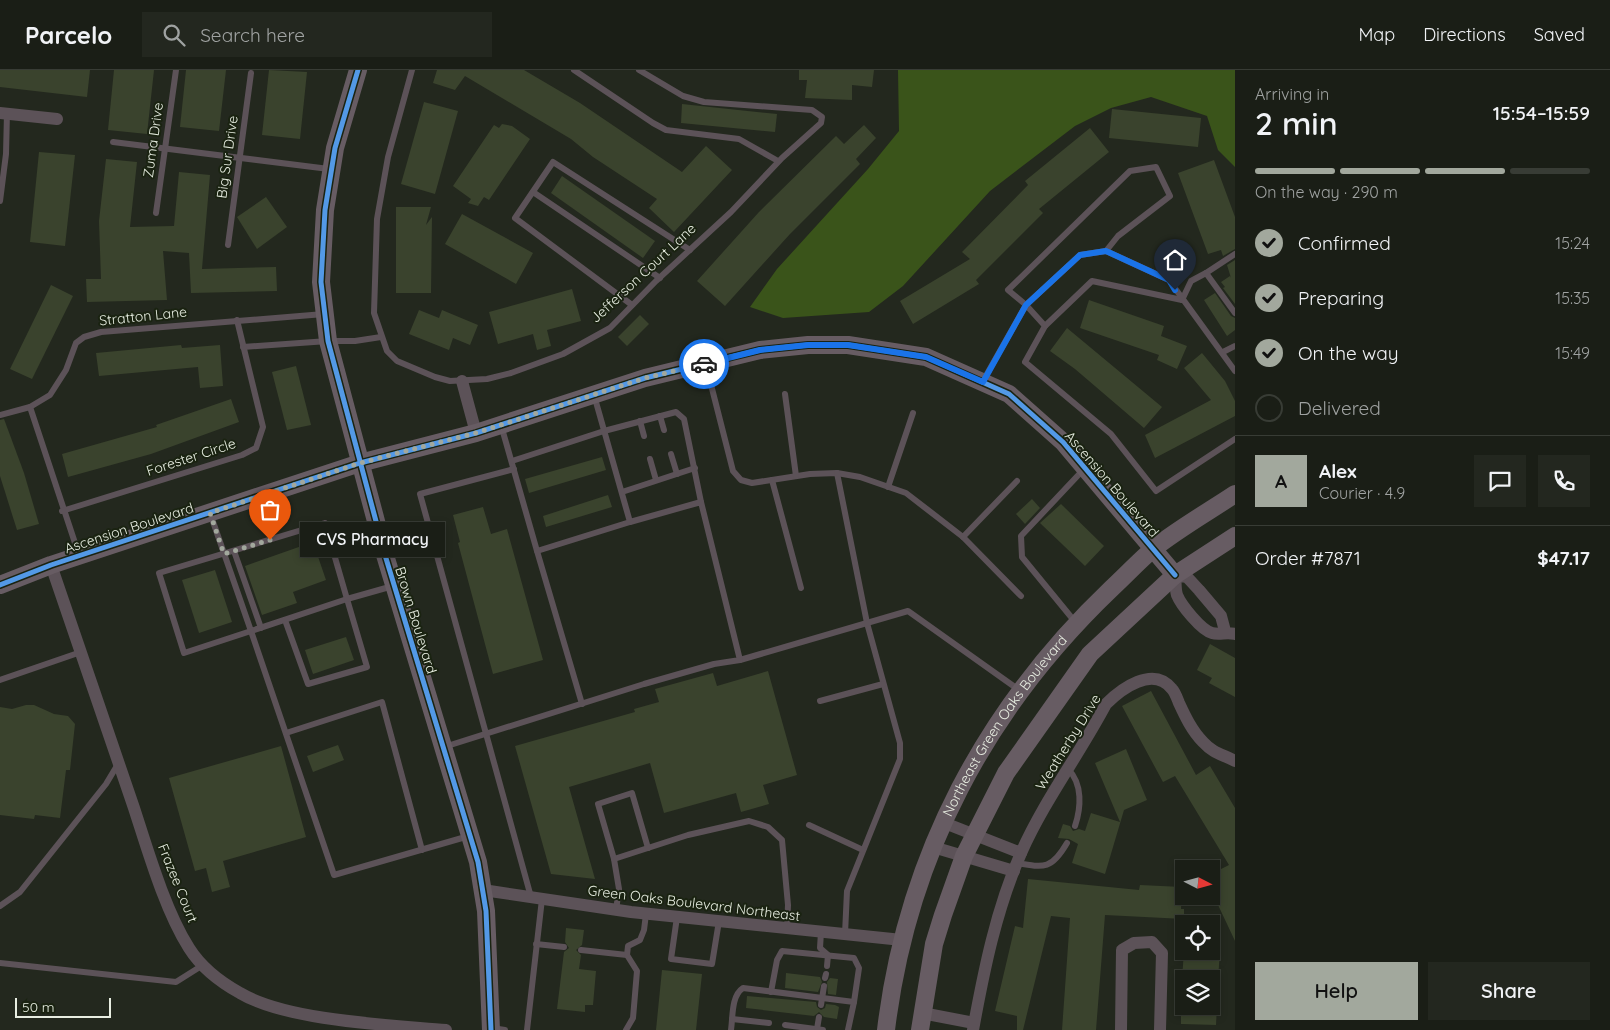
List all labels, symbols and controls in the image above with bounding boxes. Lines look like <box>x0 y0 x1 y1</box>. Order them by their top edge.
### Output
search box <box>142 12 492 57</box>
text: Parcelo <box>25 20 112 50</box>
icon: search <box>160 21 188 49</box>
text: Search here <box>200 23 305 47</box>
text: Map <box>1358 23 1395 46</box>
text: Directions <box>1423 23 1506 46</box>
text: Saved <box>1534 23 1585 46</box>
text: Arriving in <box>1255 84 1329 104</box>
street label: Zuma Drive <box>139 101 167 179</box>
text: 15:54–15:59 <box>1493 101 1590 125</box>
text: 2 min <box>1255 103 1338 143</box>
street label: Big Sur Drive <box>212 114 242 200</box>
text: On the way · 290 m <box>1255 182 1398 202</box>
street label: Jefferson Court Lane <box>587 219 700 327</box>
icon: check <box>1255 229 1283 257</box>
text: Confirmed <box>1298 231 1391 255</box>
text: 15:24 <box>1555 233 1590 253</box>
pin <box>1154 239 1196 290</box>
icon: home <box>1161 246 1189 274</box>
icon: check <box>1255 284 1283 312</box>
text: Preparing <box>1298 286 1384 310</box>
text: 15:35 <box>1555 288 1590 308</box>
street label: Stratton Lane <box>98 302 188 330</box>
courier <box>679 339 729 389</box>
icon: check <box>1255 339 1283 367</box>
text: On the way <box>1298 341 1399 365</box>
text: 15:49 <box>1555 343 1590 363</box>
icon: car <box>690 350 718 378</box>
text: Delivered <box>1298 396 1381 420</box>
street label: Ascension Boulevard <box>1061 427 1163 541</box>
street label: Forester Circle <box>144 434 238 480</box>
button: chat <box>1474 455 1526 507</box>
button: phone <box>1538 455 1590 507</box>
text: Alex <box>1319 459 1357 483</box>
text: A <box>1275 469 1287 493</box>
text: Courier · 4.9 <box>1319 483 1405 503</box>
pin <box>249 489 291 540</box>
icon: bag <box>256 496 284 524</box>
street label: Ascension Boulevard <box>62 499 196 557</box>
callout: CVS Pharmacy <box>300 522 445 558</box>
text: CVS Pharmacy <box>316 529 429 549</box>
text: Order #7871 <box>1255 546 1361 570</box>
text: $47.17 <box>1537 546 1590 570</box>
street label: Brown Boulevard <box>391 564 441 676</box>
street label: Northeast Green Oaks Boulevard <box>938 631 1071 819</box>
street label: Weatherby Drive <box>1031 691 1105 793</box>
street label: Frazee Court <box>154 841 202 925</box>
north arrow <box>1175 860 1220 905</box>
map controls <box>1175 860 1220 1015</box>
street label: Green Oaks Boulevard Northeast <box>587 881 801 925</box>
button: locate <box>1175 915 1220 960</box>
button: Help <box>1255 962 1418 1020</box>
button: Share <box>1428 962 1590 1020</box>
button: layers <box>1175 970 1220 1015</box>
scale bar <box>15 995 111 1018</box>
text: 50 m <box>22 998 55 1016</box>

